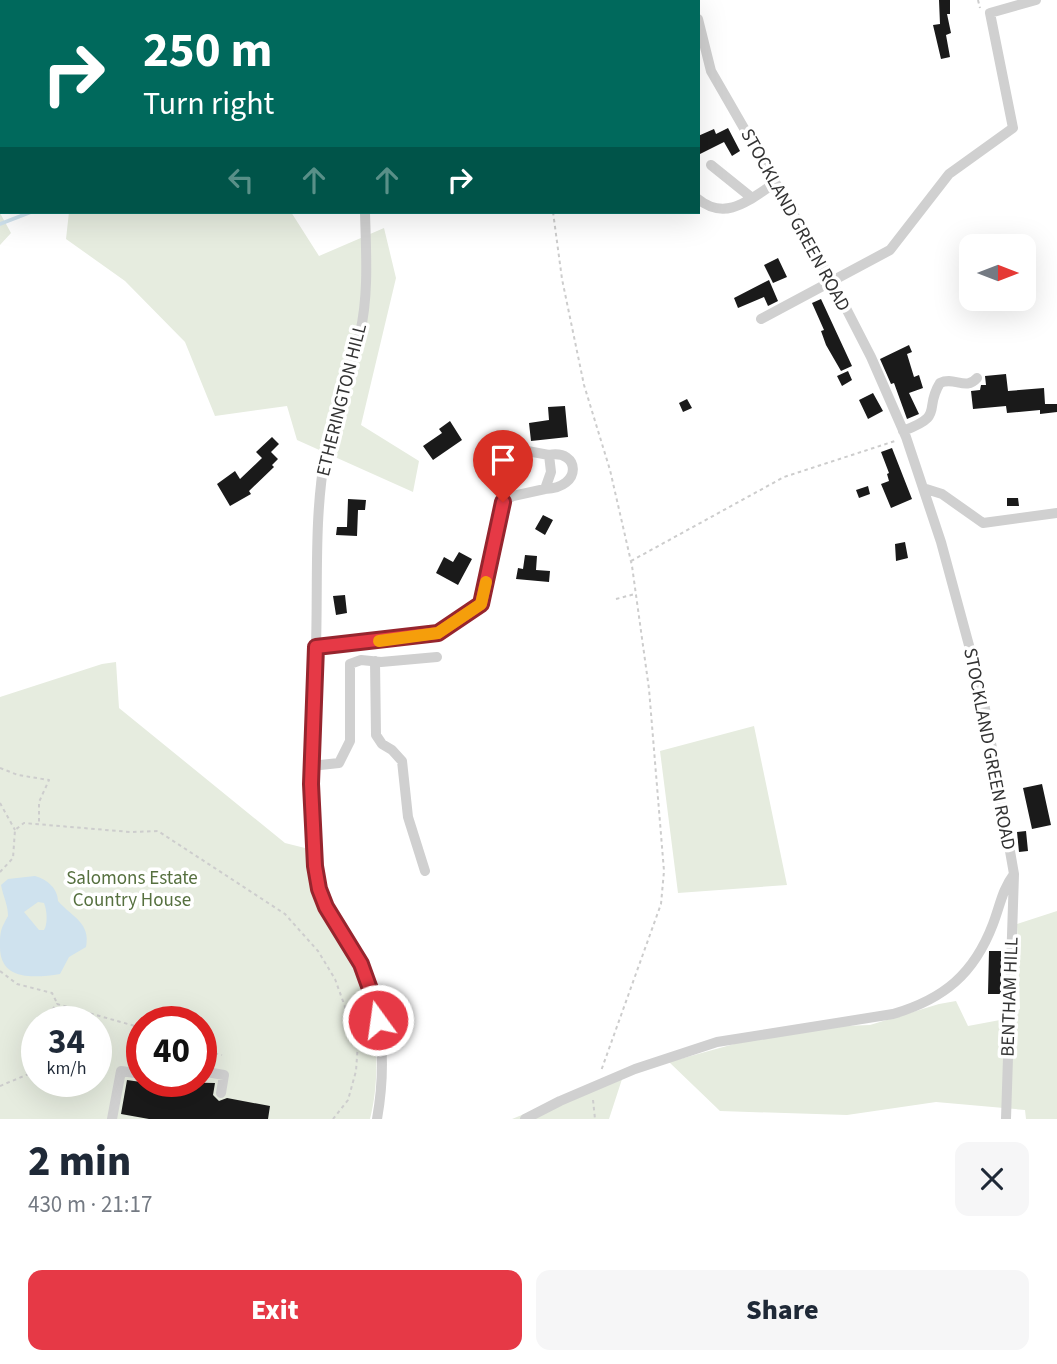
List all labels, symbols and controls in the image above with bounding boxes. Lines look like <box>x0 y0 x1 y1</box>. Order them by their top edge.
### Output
text: 250 m <box>143 16 272 86</box>
icon: right <box>28 28 119 119</box>
text: Turn right <box>143 81 274 127</box>
street label: STOCKLAND GREEN ROAD <box>733 124 857 316</box>
icon: left <box>222 161 260 199</box>
icon: ahead <box>295 161 333 199</box>
icon: ahead <box>368 161 406 199</box>
icon: right <box>441 161 479 199</box>
north arrow <box>959 234 1036 312</box>
map controls <box>959 234 1036 311</box>
street label: ETHERINGTON HILL <box>310 321 374 479</box>
pin <box>473 430 533 502</box>
icon: arrive <box>484 441 522 479</box>
street label: STOCKLAND GREEN ROAD <box>956 646 1022 852</box>
park label: Salomons Estate Country House <box>66 865 198 914</box>
street label: BENTHAM HILL <box>994 937 1026 1057</box>
position arrow <box>341 983 415 1057</box>
speed limit sign: 40 <box>126 1006 217 1097</box>
text: 34 <box>48 1017 85 1067</box>
text: km/h <box>47 1056 86 1081</box>
text: 2 min <box>28 1132 131 1192</box>
button: close <box>955 1142 1029 1216</box>
text: 430 m · 21:17 <box>28 1188 152 1221</box>
button: Exit <box>28 1270 522 1350</box>
button: Share <box>536 1270 1029 1350</box>

